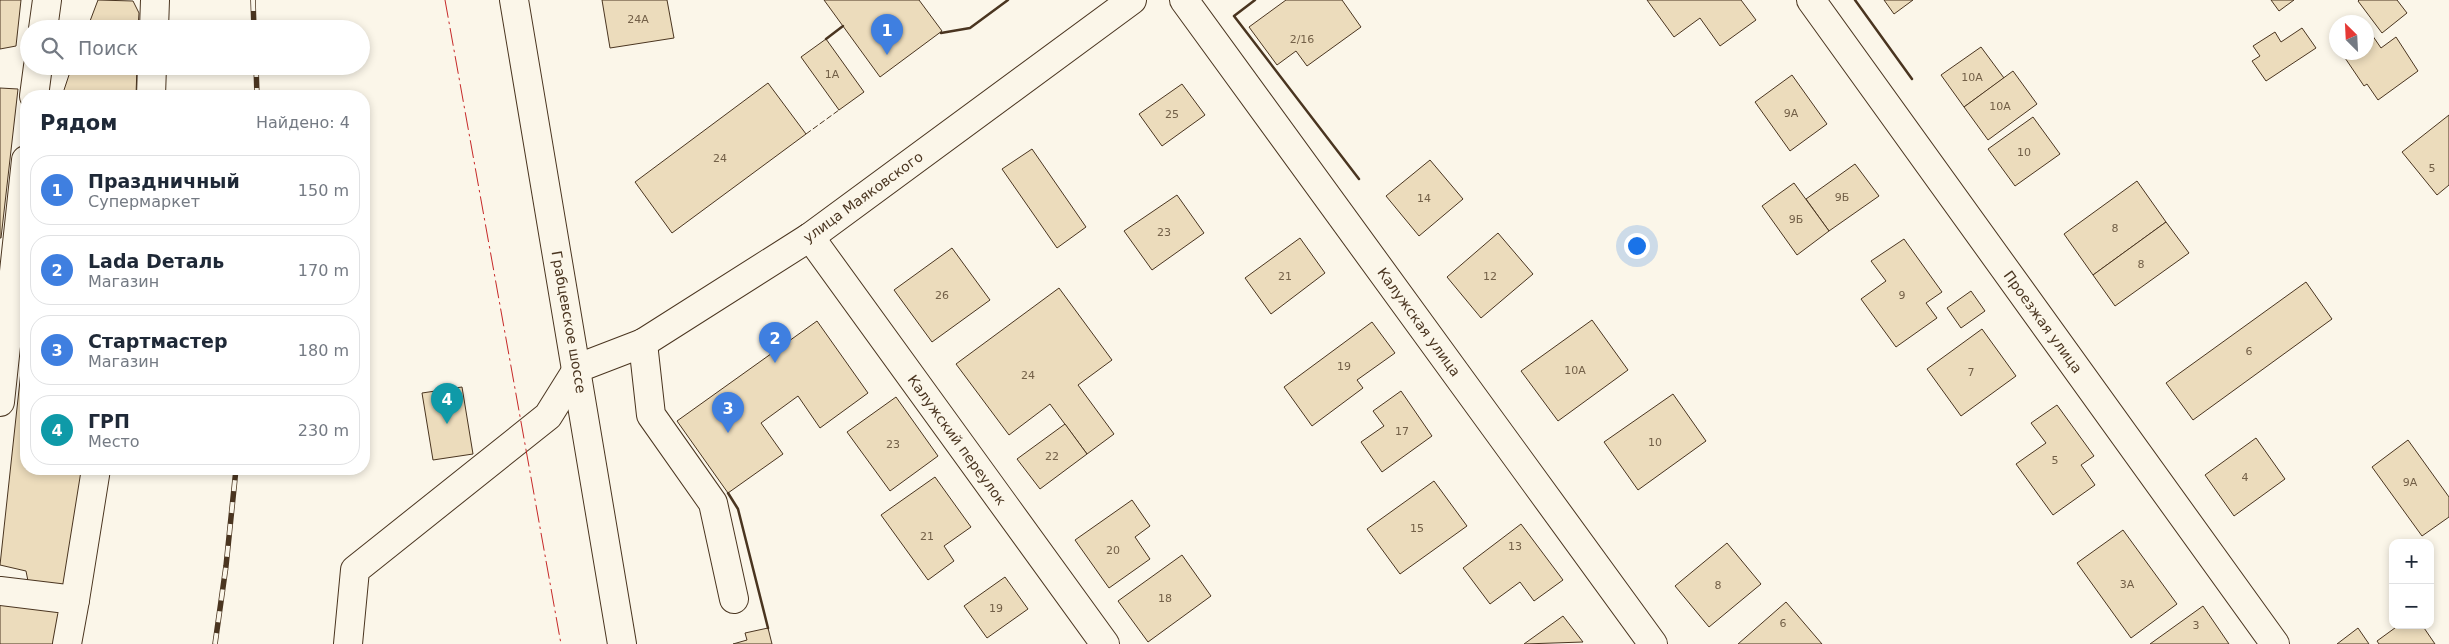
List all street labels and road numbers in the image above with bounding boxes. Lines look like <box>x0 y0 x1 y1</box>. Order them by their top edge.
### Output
street label: улица Маяковского <box>800 148 926 246</box>
street label: Грабцевское шоссе <box>549 250 589 394</box>
street label: Калужская улица <box>1374 265 1464 379</box>
street label: Проезжая улица <box>2001 268 2085 376</box>
street label: Калужский переулок <box>904 372 1010 508</box>

